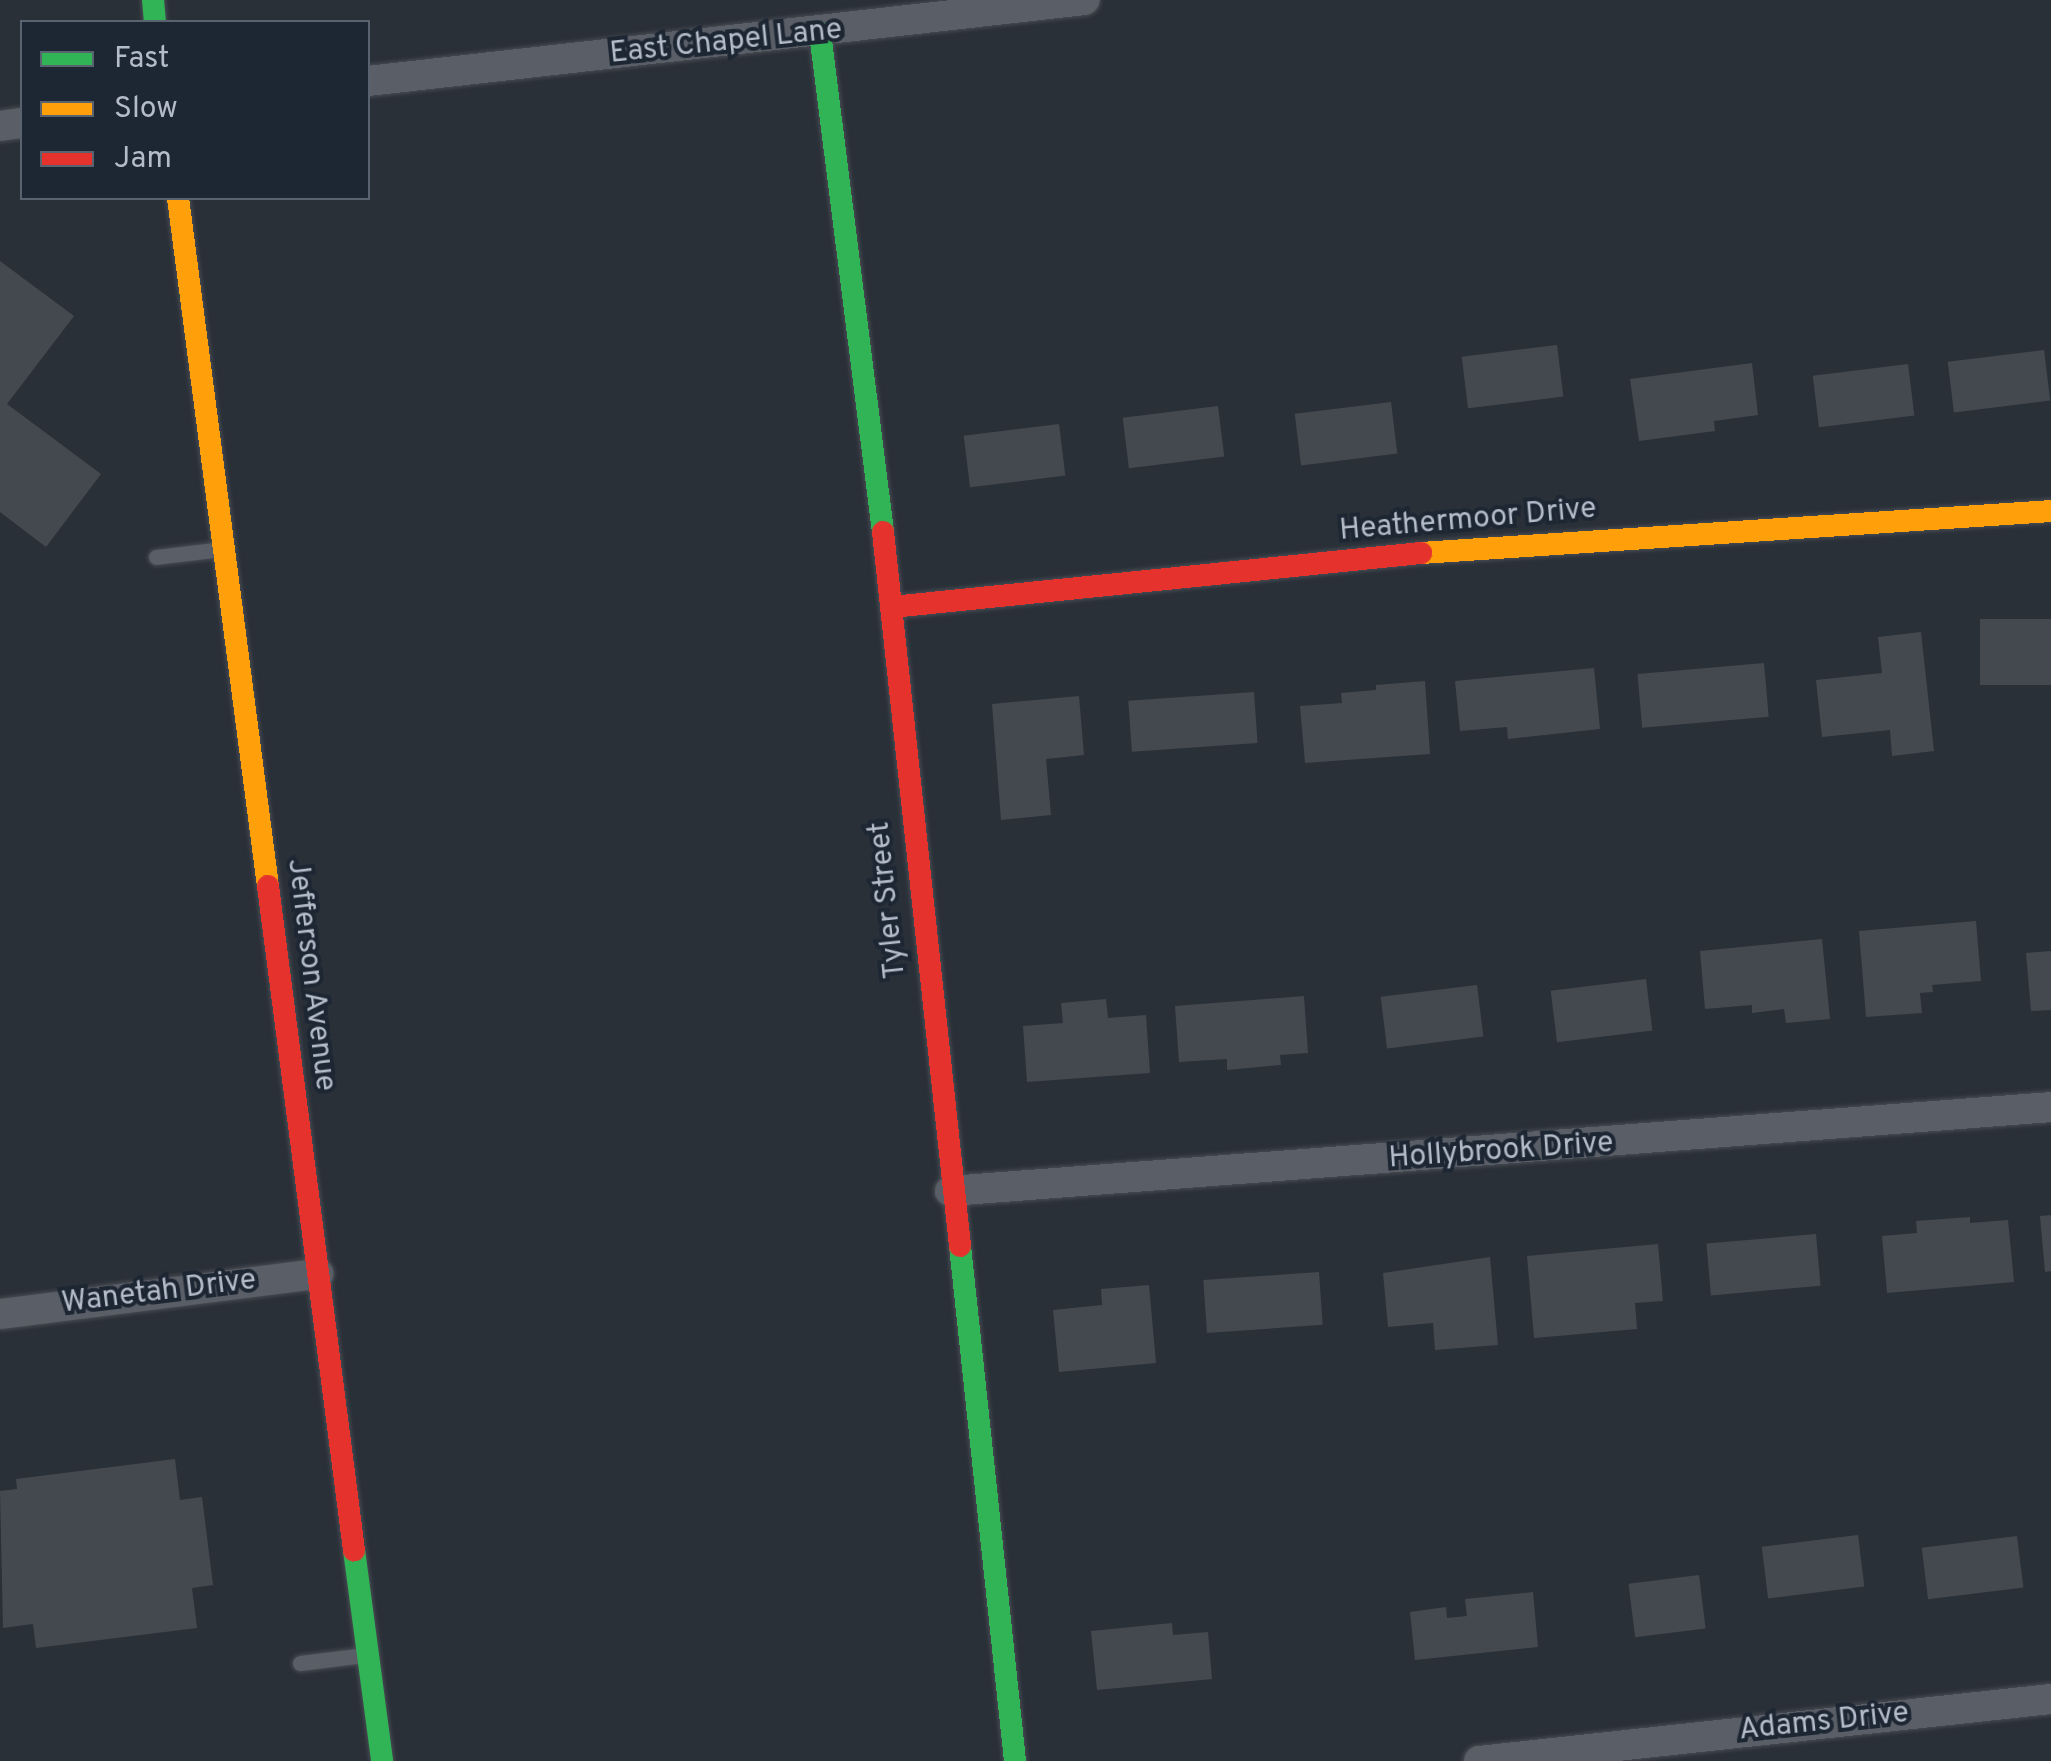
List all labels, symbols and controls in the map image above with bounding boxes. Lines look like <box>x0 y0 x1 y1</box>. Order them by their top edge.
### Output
street label: East Chapel Lane <box>608 13 844 73</box>
legend <box>20 20 370 200</box>
text: Fast <box>114 41 169 78</box>
text: Slow <box>114 91 178 128</box>
text: Jam <box>114 141 172 178</box>
street label: Heathermoor Drive <box>1338 492 1598 550</box>
street label: Tyler Street <box>863 820 915 980</box>
street label: Jefferson Avenue <box>278 856 342 1094</box>
street label: Hollybrook Drive <box>1388 1126 1614 1178</box>
street label: Wanetah Drive <box>60 1263 258 1323</box>
street label: Adams Drive <box>1737 1696 1911 1750</box>

